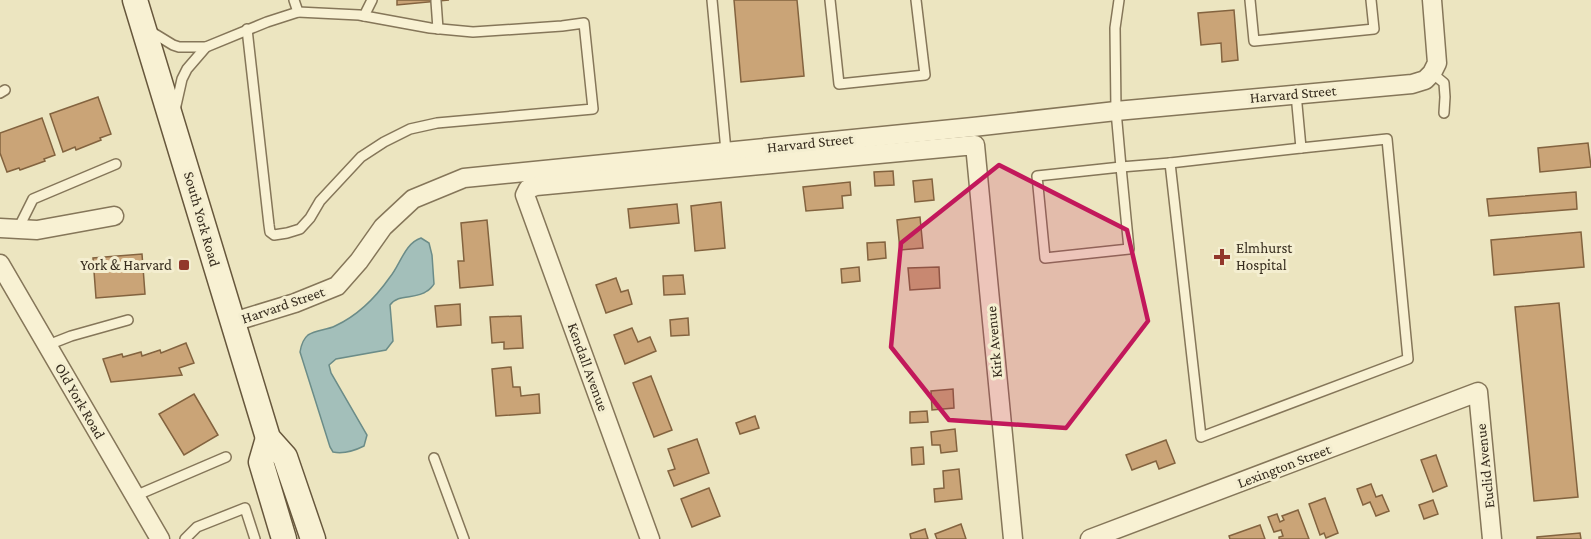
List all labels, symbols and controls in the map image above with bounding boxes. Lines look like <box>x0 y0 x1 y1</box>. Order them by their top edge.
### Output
street label: Harvard Street <box>1249 82 1338 106</box>
street label: Harvard Street <box>766 130 855 155</box>
street label: South York Road <box>181 170 223 269</box>
place label: Elmhurst Hospital <box>1236 240 1293 274</box>
marker: Elmhurst Hospital <box>1213 248 1231 266</box>
place label: York & Harvard <box>80 257 172 273</box>
marker: York & Harvard <box>177 258 191 272</box>
street label: Harvard Street <box>239 283 328 327</box>
street label: Kirk Avenue <box>983 305 1005 379</box>
street label: Kendall Avenue <box>565 321 612 414</box>
street label: Old York Road <box>52 360 108 442</box>
street label: Euclid Avenue <box>1473 423 1497 509</box>
street label: Lexington Street <box>1235 441 1334 492</box>

